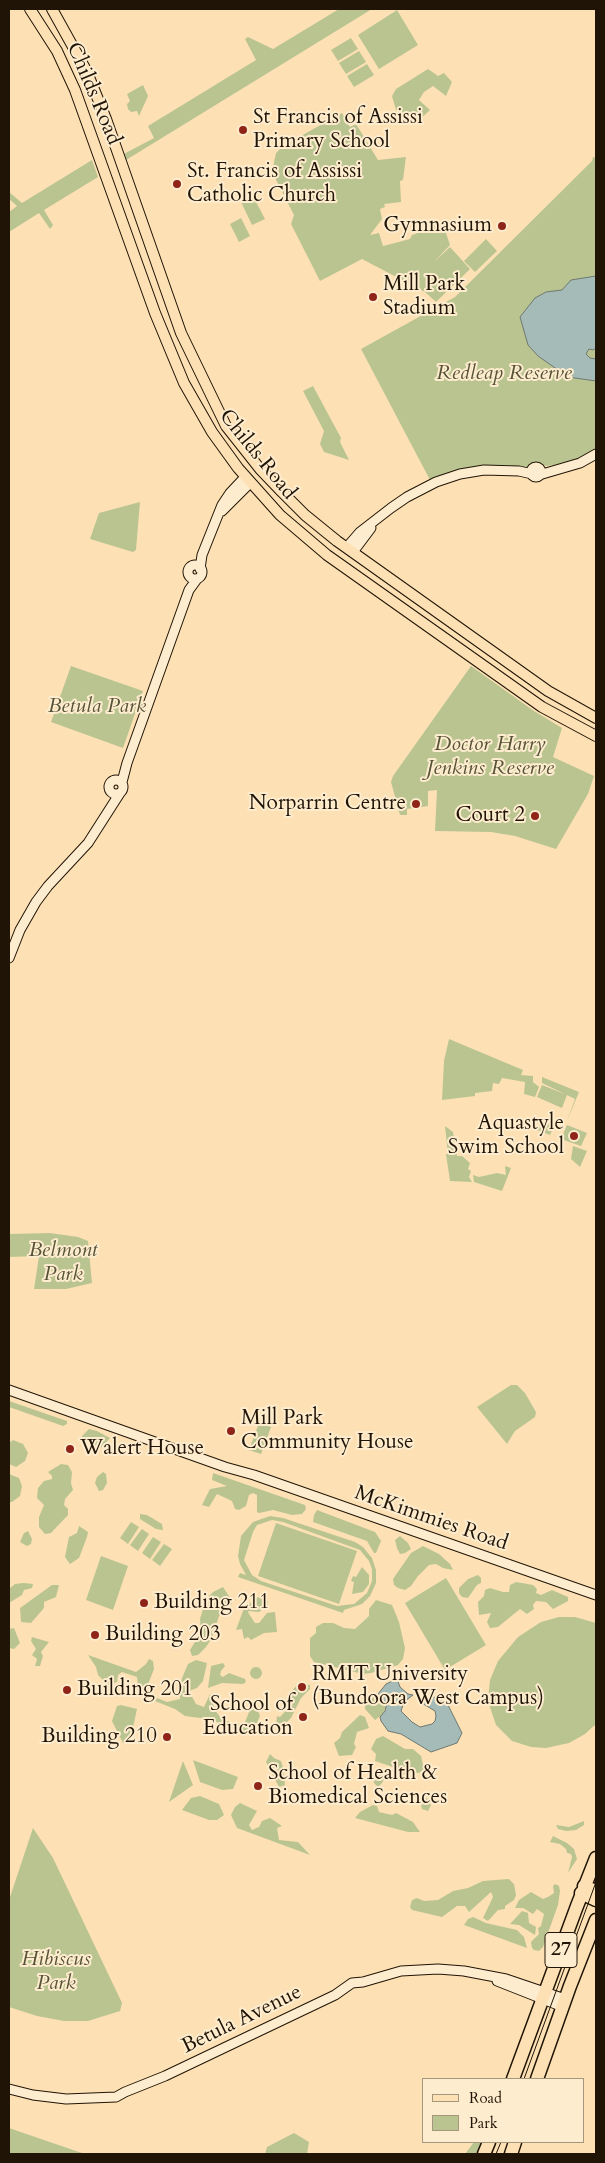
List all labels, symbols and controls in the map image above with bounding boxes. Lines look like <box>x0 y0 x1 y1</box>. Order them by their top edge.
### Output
street label: Childs Road <box>60 39 126 149</box>
place label: St Francis of Assissi Primary School <box>253 105 423 155</box>
marker: St Francis of Assissi Primary School <box>237 124 249 136</box>
place label: St. Francis of Assissi Catholic Church <box>187 159 362 209</box>
marker: St. Francis of Assissi Catholic Church <box>171 178 183 190</box>
place label: Gymnasium <box>383 213 492 239</box>
marker: Gymnasium <box>496 220 508 232</box>
place label: Mill Park Stadium <box>383 272 465 322</box>
marker: Mill Park Stadium <box>367 291 379 303</box>
park label: Redleap Reserve <box>436 361 572 387</box>
street label: Childs Road <box>213 405 301 505</box>
park label: Betula Park <box>48 694 146 720</box>
park label: Doctor Harry Jenkins Reserve <box>426 732 554 782</box>
place label: Norparrin Centre <box>249 791 406 817</box>
marker: Norparrin Centre <box>410 798 422 810</box>
place label: Court 2 <box>455 803 525 829</box>
marker: Court 2 <box>529 810 541 822</box>
place label: Aquastyle Swim School <box>448 1111 564 1161</box>
marker: Aquastyle Swim School <box>568 1130 580 1142</box>
park label: Belmont Park <box>28 1238 98 1288</box>
place label: Mill Park Community House <box>241 1406 414 1456</box>
marker: Mill Park Community House <box>225 1425 237 1437</box>
place label: Walert House <box>80 1436 204 1462</box>
marker: Walert House <box>64 1443 76 1455</box>
street label: McKimmies Road <box>351 1481 511 1557</box>
place label: Building 211 <box>154 1590 270 1616</box>
marker: Building 211 <box>138 1597 150 1609</box>
place label: Building 203 <box>105 1622 221 1648</box>
marker: Building 203 <box>89 1629 101 1641</box>
place label: RMIT University (Bundoora West Campus) <box>312 1662 544 1712</box>
place label: Building 201 <box>77 1677 193 1703</box>
marker: RMIT University (Bundoora West Campus) <box>296 1681 308 1693</box>
marker: Building 201 <box>61 1684 73 1696</box>
place label: School of Education <box>203 1692 293 1742</box>
marker: School of Education <box>297 1711 309 1723</box>
place label: Building 210 <box>41 1724 157 1750</box>
marker: Building 210 <box>161 1731 173 1743</box>
place label: School of Health & Biomedical Sciences <box>268 1761 447 1811</box>
marker: School of Health & Biomedical Sciences <box>252 1780 264 1792</box>
road number: 27 <box>545 1932 577 1968</box>
park label: Hibiscus Park <box>21 1947 91 1997</box>
street label: Betula Avenue <box>178 1980 306 2060</box>
legend <box>422 2078 585 2143</box>
text: Road <box>469 2088 502 2108</box>
text: Park <box>469 2113 498 2133</box>

